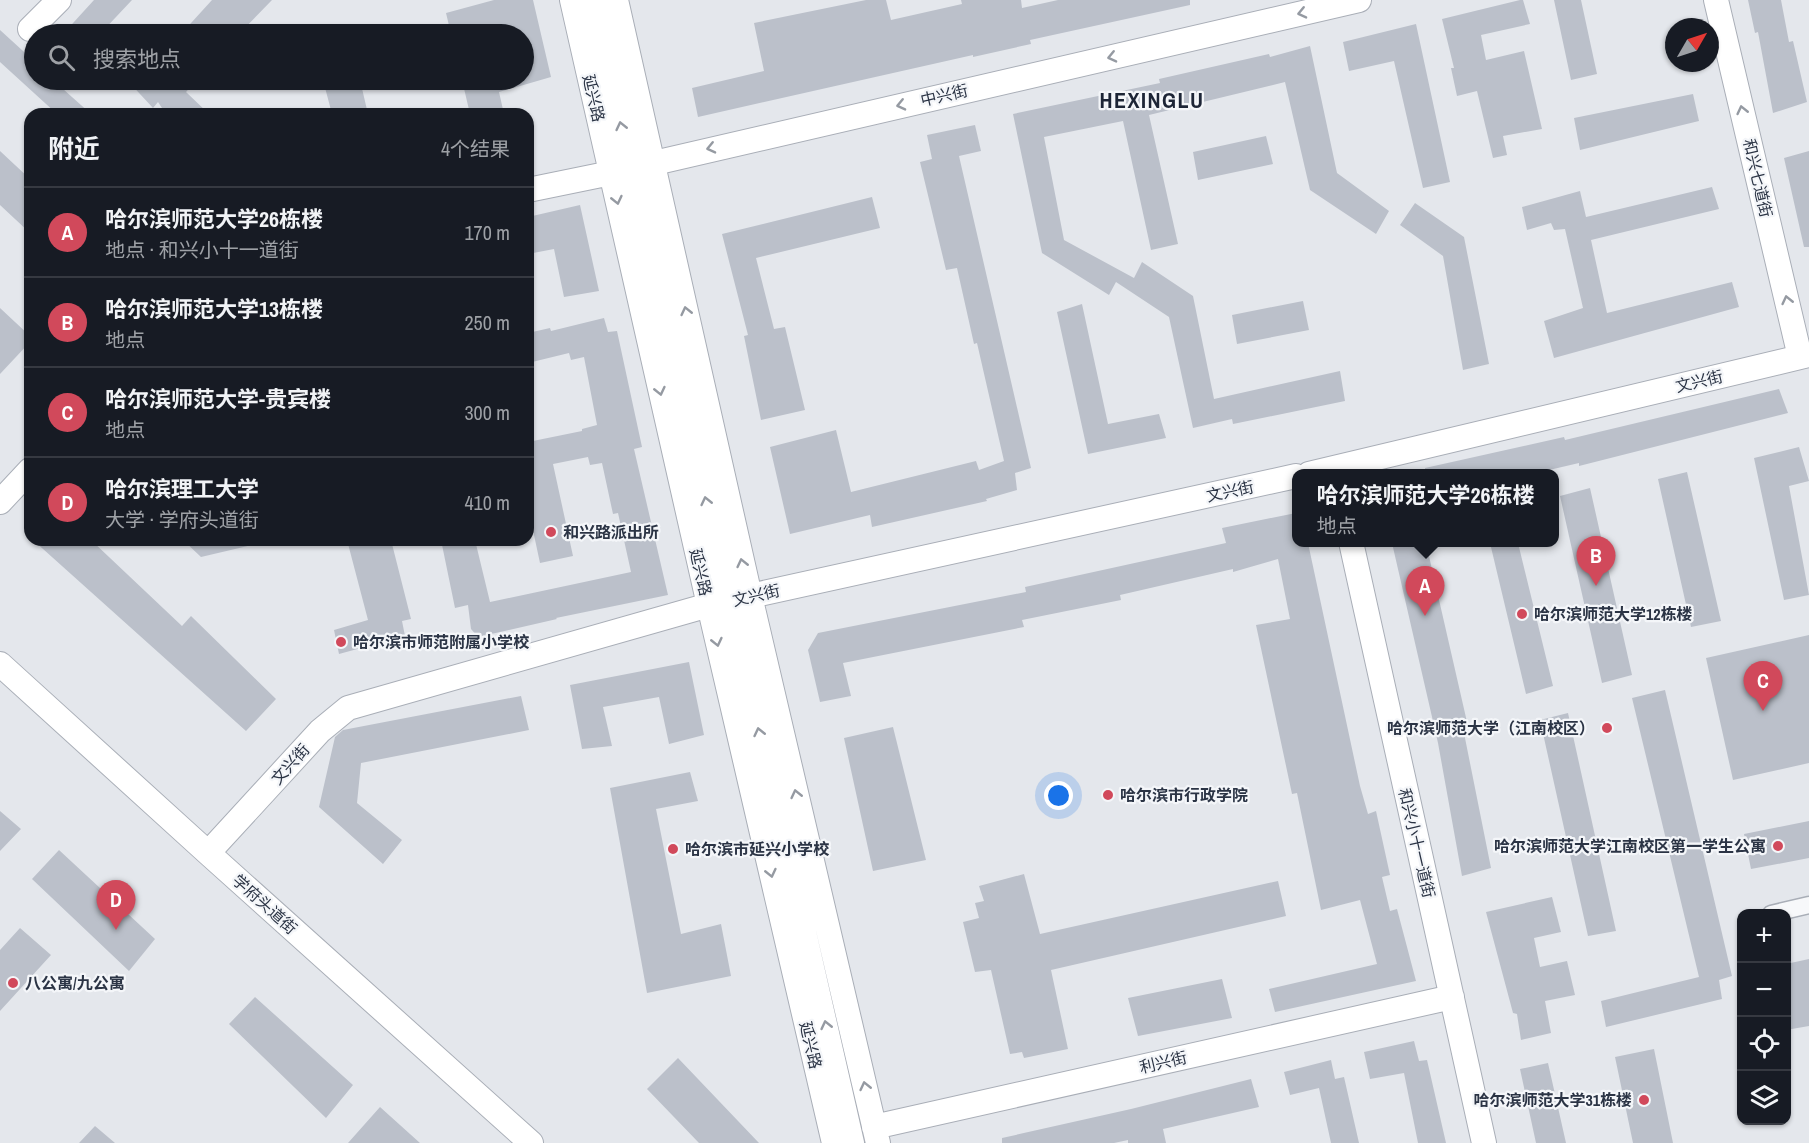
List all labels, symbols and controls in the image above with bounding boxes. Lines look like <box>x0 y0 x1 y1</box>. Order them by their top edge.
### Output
one-way arrow <box>1297 6 1307 19</box>
north arrow <box>1665 18 1719 72</box>
search box <box>24 24 534 90</box>
icon: search <box>45 41 78 74</box>
text: 搜索地点 <box>93 44 181 74</box>
one-way arrow <box>1107 49 1117 62</box>
street label: 延兴路 <box>578 72 610 124</box>
street label: 中兴街 <box>918 79 970 111</box>
district label: HEXINGLU <box>1099 85 1205 115</box>
one-way arrow <box>897 98 907 111</box>
one-way arrow <box>1736 105 1749 115</box>
one-way arrow <box>616 122 629 132</box>
text: 附近 <box>48 131 100 166</box>
text: 4个结果 <box>441 135 510 162</box>
street label: 和兴七道街 <box>1738 137 1778 219</box>
one-way arrow <box>707 141 717 154</box>
one-way arrow <box>610 195 623 205</box>
text: 哈尔滨师范大学26栋楼 <box>105 204 323 234</box>
text: A <box>62 219 73 246</box>
text: 170 m <box>464 219 510 246</box>
text: 地点 · 和兴小十一道街 <box>105 236 299 263</box>
text: 哈尔滨师范大学13栋楼 <box>105 294 323 324</box>
one-way arrow <box>1781 295 1794 305</box>
one-way arrow <box>680 307 693 317</box>
text: B <box>62 309 73 336</box>
text: 250 m <box>464 309 510 336</box>
text: 地点 <box>105 326 145 353</box>
street label: 文兴街 <box>1673 365 1725 397</box>
text: 哈尔滨师范大学-贵宾楼 <box>105 384 331 414</box>
one-way arrow <box>653 385 666 395</box>
text: C <box>62 399 73 426</box>
text: 300 m <box>464 399 510 426</box>
text: 地点 <box>105 416 145 443</box>
popup <box>1292 469 1559 547</box>
text: 哈尔滨理工大学 <box>105 474 259 504</box>
street label: 文兴街 <box>1204 475 1256 507</box>
text: 哈尔滨师范大学26栋楼 <box>1316 480 1535 510</box>
text: D <box>62 489 73 516</box>
text: 410 m <box>464 489 510 516</box>
one-way arrow <box>700 496 713 506</box>
text: 大学 · 学府头道街 <box>105 506 259 533</box>
text: 地点 <box>1316 512 1356 539</box>
place label: 和兴路派出所 <box>563 521 659 543</box>
marker: 和兴路派出所 <box>544 525 558 539</box>
pin: B <box>1576 536 1616 586</box>
street label: 延兴路 <box>685 546 717 598</box>
one-way arrow <box>737 558 750 568</box>
pin: A <box>1406 566 1444 616</box>
street label: 文兴街 <box>730 579 782 611</box>
place label: 哈尔滨师范大学12栋楼 <box>1534 603 1693 625</box>
marker: 哈尔滨师范大学12栋楼 <box>1515 607 1529 621</box>
place label: 哈尔滨市师范附属小学校 <box>353 631 530 653</box>
marker: 哈尔滨市师范附属小学校 <box>334 635 348 649</box>
one-way arrow <box>710 637 723 647</box>
pin: C <box>1744 662 1782 711</box>
place label: 哈尔滨师范大学（江南校区） <box>1387 717 1595 739</box>
marker: 哈尔滨师范大学（江南校区） <box>1600 721 1614 735</box>
one-way arrow <box>753 727 766 737</box>
street label: 文兴街 <box>266 739 314 789</box>
your location <box>1044 781 1073 810</box>
place label: 哈尔滨市行政学院 <box>1120 784 1248 806</box>
street label: 和兴小十一道街 <box>1394 786 1440 900</box>
marker: 哈尔滨市行政学院 <box>1101 788 1115 802</box>
one-way arrow <box>791 789 804 799</box>
place label: 哈尔滨师范大学江南校区第一学生公寓 <box>1494 835 1766 857</box>
place label: 哈尔滨市延兴小学校 <box>685 838 830 860</box>
marker: 哈尔滨师范大学江南校区第一学生公寓 <box>1771 839 1785 853</box>
marker: 哈尔滨市延兴小学校 <box>666 842 680 856</box>
one-way arrow <box>764 868 777 878</box>
street label: 学府头道街 <box>228 869 302 939</box>
pin: D <box>96 880 136 930</box>
map controls <box>1737 909 1791 1125</box>
button: + <box>1737 909 1791 963</box>
button: − <box>1737 963 1791 1017</box>
place label: 八公寓/九公寓 <box>25 972 125 994</box>
marker: 八公寓/九公寓 <box>6 976 20 990</box>
button: locate <box>1737 1017 1791 1071</box>
street label: 延兴路 <box>795 1019 827 1071</box>
one-way arrow <box>820 1020 833 1030</box>
street label: 利兴街 <box>1137 1046 1189 1078</box>
button: layers <box>1737 1071 1791 1125</box>
one-way arrow <box>859 1081 872 1091</box>
place label: 哈尔滨师范大学31栋楼 <box>1473 1089 1632 1111</box>
marker: 哈尔滨师范大学31栋楼 <box>1637 1093 1651 1107</box>

